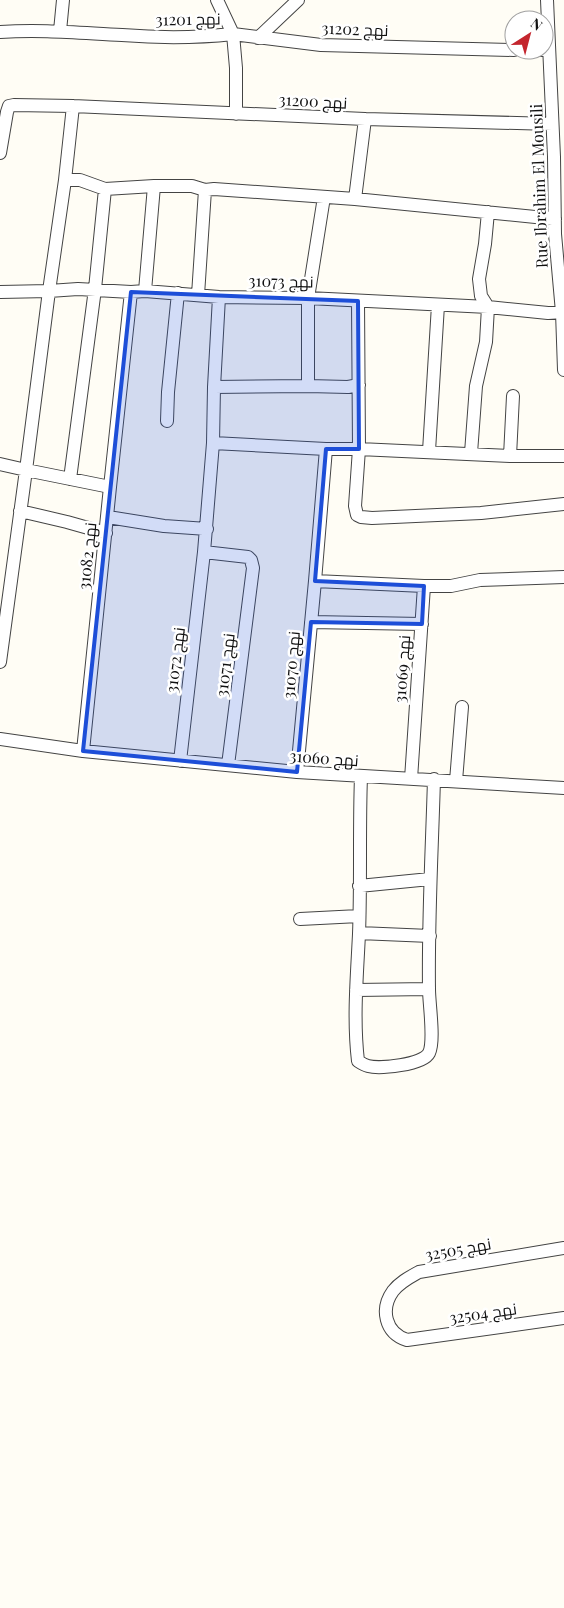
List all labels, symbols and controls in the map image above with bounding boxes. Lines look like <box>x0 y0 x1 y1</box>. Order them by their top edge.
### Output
street label: نهج 31201 <box>155 7 221 32</box>
north arrow <box>504 10 554 60</box>
text: N <box>527 13 547 35</box>
street label: نهج 31202 <box>321 17 389 42</box>
street label: نهج 31200 <box>278 88 348 115</box>
street label: Rue Ibrahim El Mousili <box>525 103 552 269</box>
street label: نهج 31073 <box>248 269 314 294</box>
street label: نهج 31082 <box>73 521 102 591</box>
street label: نهج 31072 <box>160 626 191 694</box>
street label: نهج 31070 <box>277 630 306 700</box>
street label: نهج 31071 <box>210 632 241 698</box>
street label: نهج 31069 <box>389 634 416 704</box>
street label: نهج 31060 <box>289 745 359 772</box>
street label: نهج 32505 <box>423 1232 493 1267</box>
street label: نهج 32504 <box>448 1297 518 1330</box>

